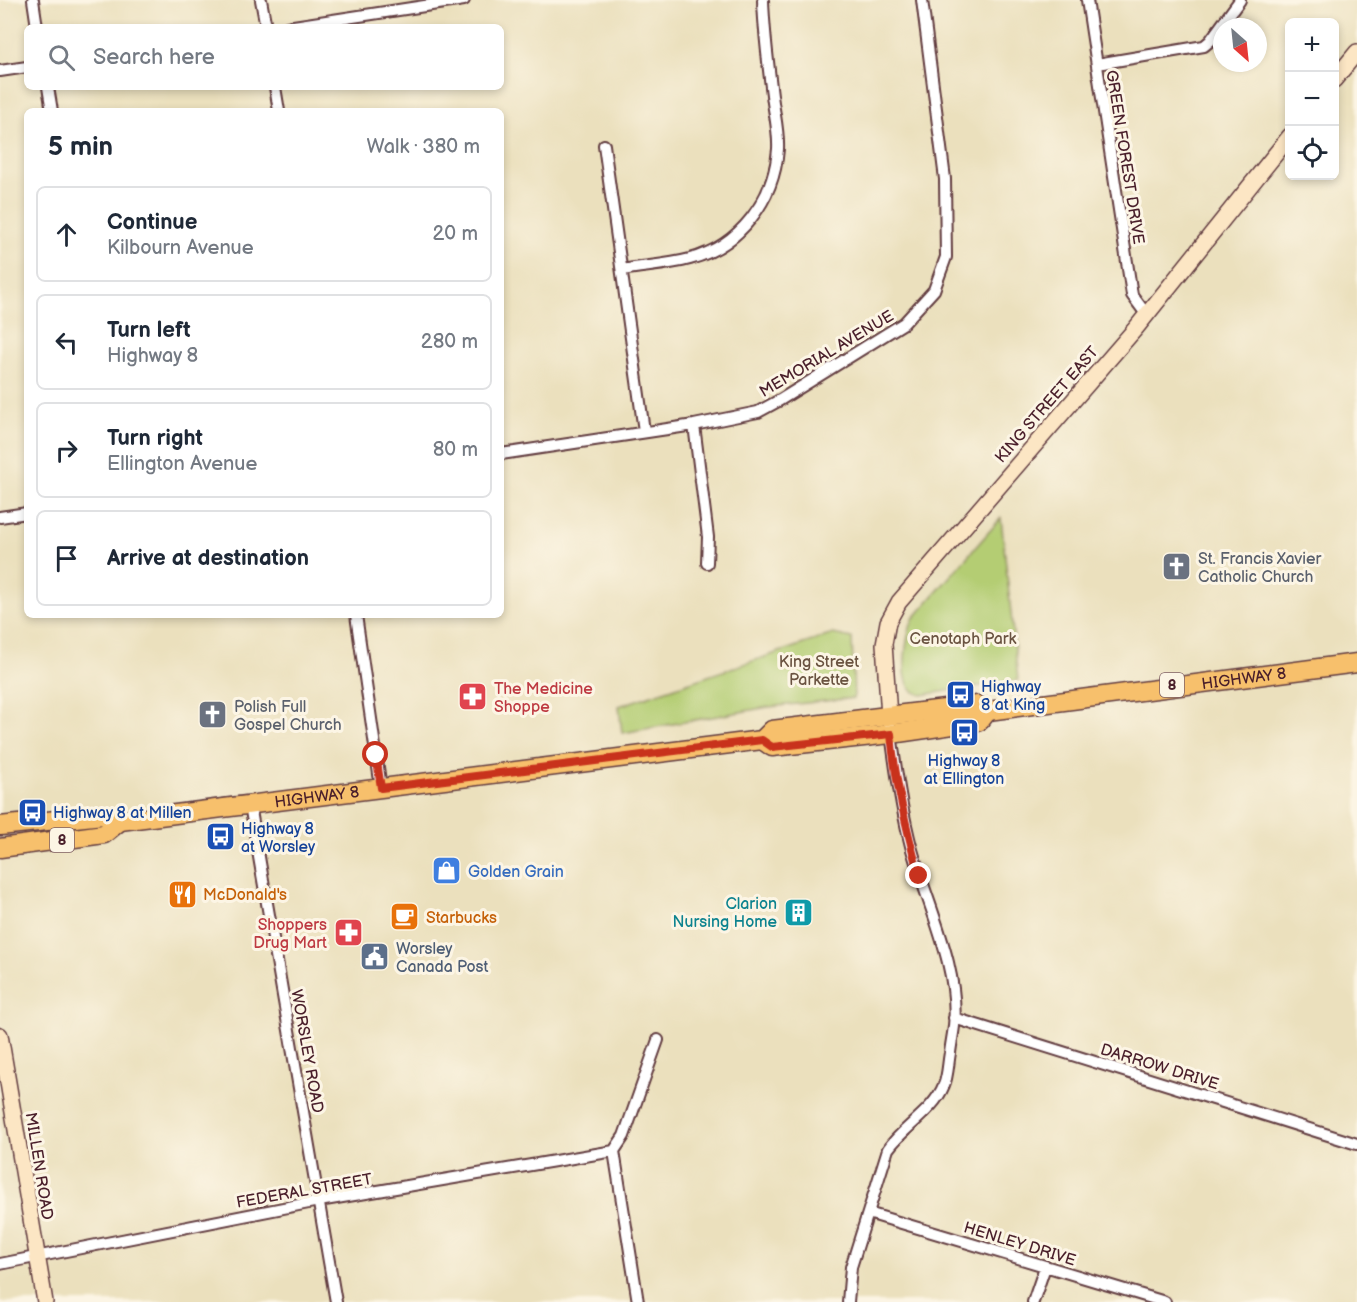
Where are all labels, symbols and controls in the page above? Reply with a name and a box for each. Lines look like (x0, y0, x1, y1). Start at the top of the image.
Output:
north arrow (1213, 18, 1267, 72)
map controls (1285, 18, 1339, 180)
button: + (1285, 18, 1339, 72)
search box (24, 24, 504, 90)
icon: search (45, 41, 78, 74)
text: Search here (93, 44, 215, 71)
street label: GREEN FOREST DRIVE (1101, 69, 1148, 246)
button: − (1285, 72, 1339, 126)
button: locate (1285, 126, 1339, 180)
text: 5 min (48, 132, 113, 163)
text: Walk · 380 m (367, 135, 480, 159)
text: Continue (107, 209, 197, 236)
icon: ahead (50, 218, 83, 251)
text: 20 m (433, 222, 478, 246)
text: Kilbourn Avenue (107, 236, 254, 260)
street label: MEMORIAL AVENUE (756, 307, 897, 402)
text: Turn left (107, 317, 191, 344)
icon: left (50, 326, 83, 359)
text: 280 m (421, 330, 478, 354)
street label: KING STREET EAST (991, 343, 1103, 467)
text: Highway 8 (107, 344, 198, 368)
text: Turn right (107, 425, 203, 452)
icon: right (50, 434, 83, 467)
text: 80 m (433, 438, 478, 462)
text: Ellington Avenue (107, 452, 257, 476)
icon: arrive (50, 542, 83, 575)
text: Arrive at destination (107, 545, 309, 572)
place label: St. Francis Xavier Catholic Church (1198, 550, 1322, 587)
church icon: St. Francis Xavier Catholic Church (1161, 551, 1193, 583)
park label: Cenotaph Park (910, 630, 1017, 649)
park label: King Street Parkette (779, 653, 859, 690)
street label: HIGHWAY 8 (1201, 664, 1287, 694)
road number: 8 (1160, 673, 1184, 697)
place label: Highway 8 at King (981, 678, 1045, 715)
bus stop icon: Highway 8 at King (944, 679, 976, 711)
place label: The Medicine Shoppe (494, 680, 593, 717)
pharmacy icon: The Medicine Shoppe (457, 681, 489, 713)
place label: Polish Full Gospel Church (234, 698, 342, 735)
church icon: Polish Full Gospel Church (197, 699, 229, 731)
bus stop icon: Highway 8 at Ellington (948, 716, 980, 748)
route start (362, 741, 388, 767)
place label: Highway 8 at Ellington (924, 752, 1004, 789)
street label: HIGHWAY 8 (274, 783, 360, 812)
bus stop icon: Highway 8 at Millen (16, 796, 48, 828)
place label: Highway 8 at Millen (53, 804, 192, 823)
place label: Highway 8 at Worsley (241, 820, 316, 857)
bus stop icon: Highway 8 at Worsley (204, 821, 236, 853)
road number: 8 (50, 828, 74, 852)
shop icon: Golden Grain (431, 855, 463, 887)
route end (905, 862, 931, 888)
place label: Golden Grain (468, 863, 564, 882)
restaurant icon: McDonald's (166, 878, 198, 910)
place label: McDonald's (203, 886, 287, 905)
place label: Clarion Nursing Home (673, 895, 778, 932)
building icon: Clarion Nursing Home (782, 896, 814, 928)
cafe icon: Starbucks (389, 901, 421, 933)
place label: Starbucks (426, 909, 497, 928)
place label: Shoppers Drug Mart (253, 916, 327, 953)
pharmacy icon: Shoppers Drug Mart (332, 917, 364, 949)
place label: Worsley Canada Post (396, 940, 488, 977)
public building icon: Worsley Canada Post (359, 941, 391, 973)
street label: WORSLEY ROAD (286, 988, 327, 1115)
street label: DARROW DRIVE (1098, 1040, 1221, 1094)
street label: MILLEN ROAD (21, 1111, 56, 1221)
street label: FEDERAL STREET (235, 1170, 374, 1213)
street label: HENLEY DRIVE (961, 1218, 1078, 1270)

